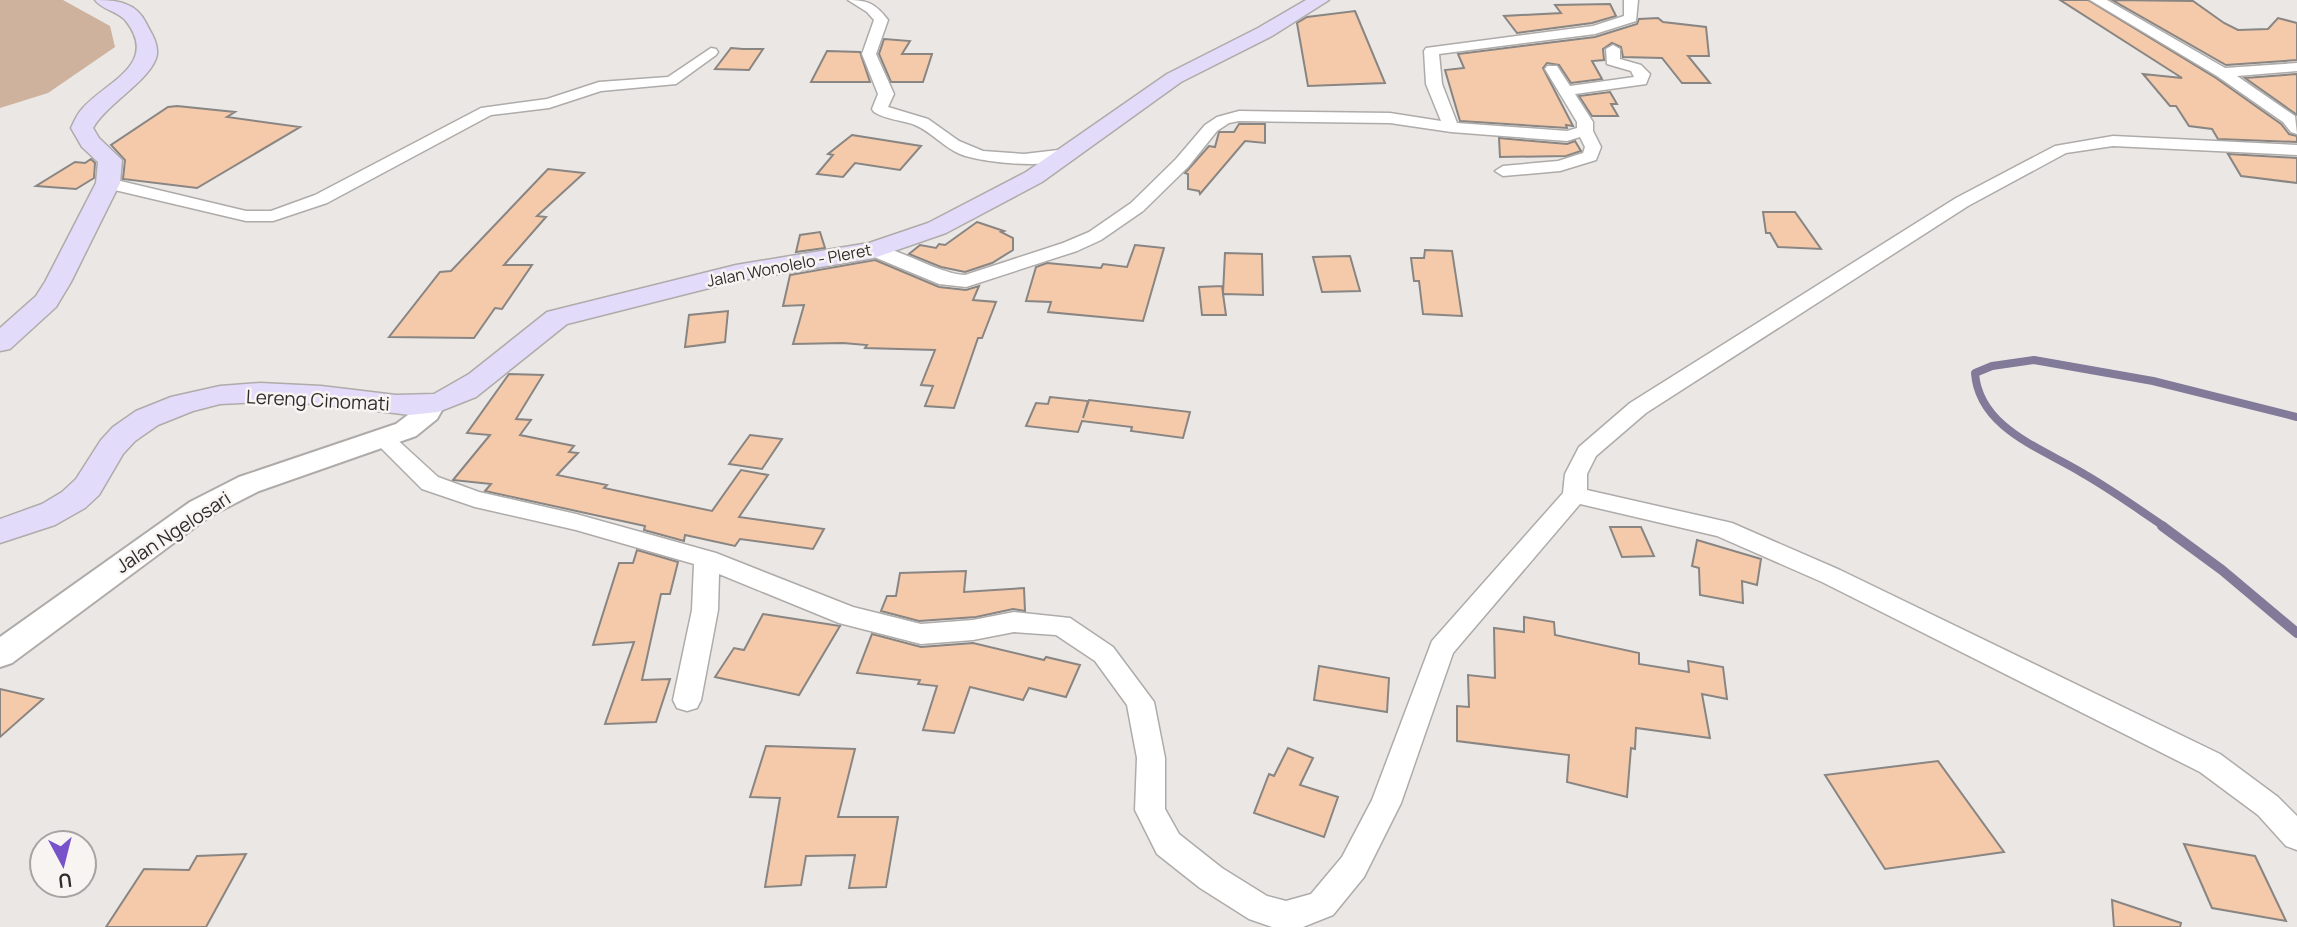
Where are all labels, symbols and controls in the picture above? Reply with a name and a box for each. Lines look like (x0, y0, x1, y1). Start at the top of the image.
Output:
street label: Jalan Wonolelo - Pleret (705, 238, 873, 292)
street label: Lereng Cinomati (246, 383, 390, 417)
street label: Jalan Ngelosari (110, 485, 236, 579)
north arrow (28, 829, 98, 899)
text: U (57, 867, 73, 895)

